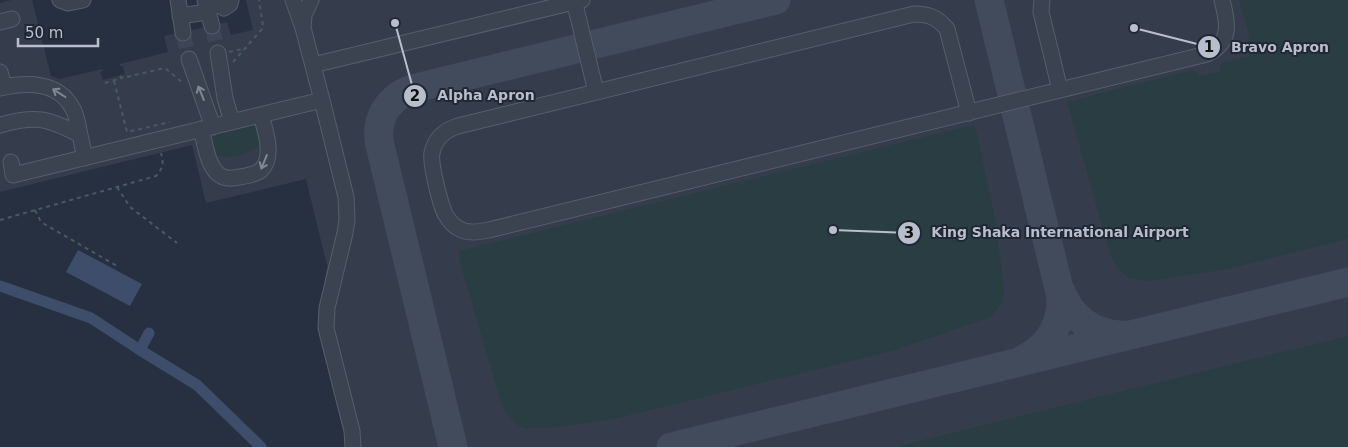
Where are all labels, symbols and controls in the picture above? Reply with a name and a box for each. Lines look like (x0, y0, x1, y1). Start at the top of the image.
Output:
scale bar (18, 15, 98, 47)
text: 50 m (25, 24, 63, 42)
callout: Bravo Apron (1196, 33, 1339, 62)
text: 1 (1204, 38, 1214, 56)
text: Bravo Apron (1231, 39, 1329, 55)
callout: Alpha Apron (403, 81, 545, 110)
one-way arrow (196, 86, 206, 101)
text: 2 (410, 87, 420, 105)
text: Alpha Apron (437, 87, 535, 103)
one-way arrow (52, 88, 66, 99)
one-way arrow (259, 154, 269, 169)
callout: King Shaka International Airport (896, 218, 1199, 247)
text: 3 (904, 224, 914, 242)
text: King Shaka International Airport (931, 224, 1189, 240)

